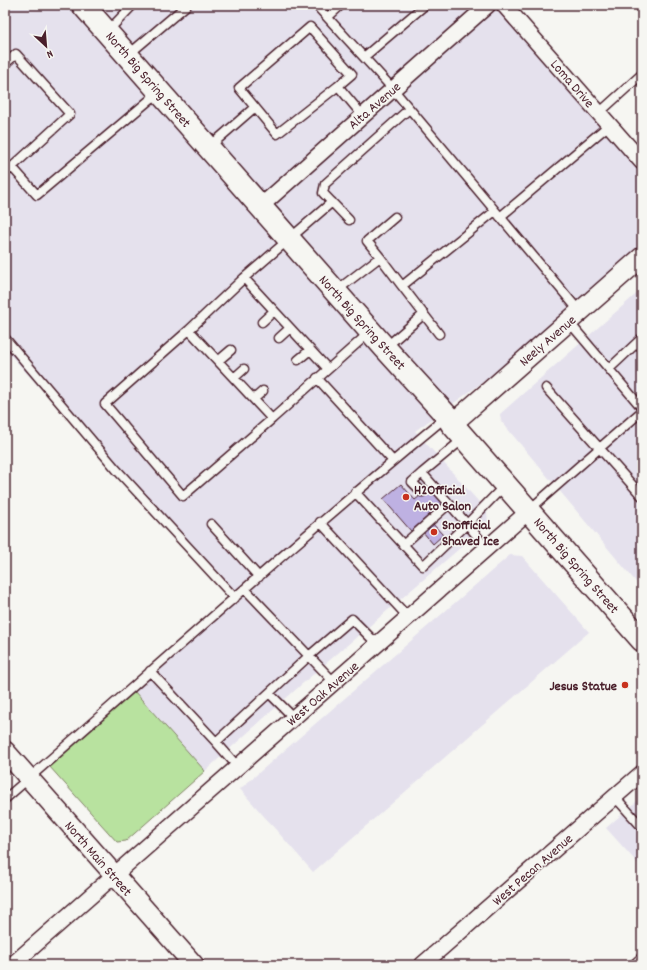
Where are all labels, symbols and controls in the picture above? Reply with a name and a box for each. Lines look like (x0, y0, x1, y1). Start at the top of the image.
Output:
north arrow (26, 26, 66, 66)
street label: North Big Spring Street (100, 28, 195, 133)
text: N (43, 45, 55, 62)
street label: Loma Drive (545, 56, 598, 113)
street label: Alta Avenue (345, 78, 406, 135)
street label: North Big Spring Street (313, 271, 410, 375)
street label: Neely Avenue (515, 311, 581, 372)
place label: H2Official Auto Salon (414, 481, 472, 517)
marker: H2Official Auto Salon (401, 492, 411, 502)
street label: North Big Spring Street (528, 514, 623, 619)
place label: Snofficial Shaved Ice (442, 516, 499, 552)
marker: Snofficial Shaved Ice (429, 527, 439, 537)
street label: West Oak Avenue (283, 657, 364, 732)
place label: Jesus Statue (549, 677, 617, 697)
marker: Jesus Statue (620, 680, 630, 690)
street label: North Main Street (59, 817, 136, 901)
street label: West Pecan Avenue (489, 830, 578, 911)

